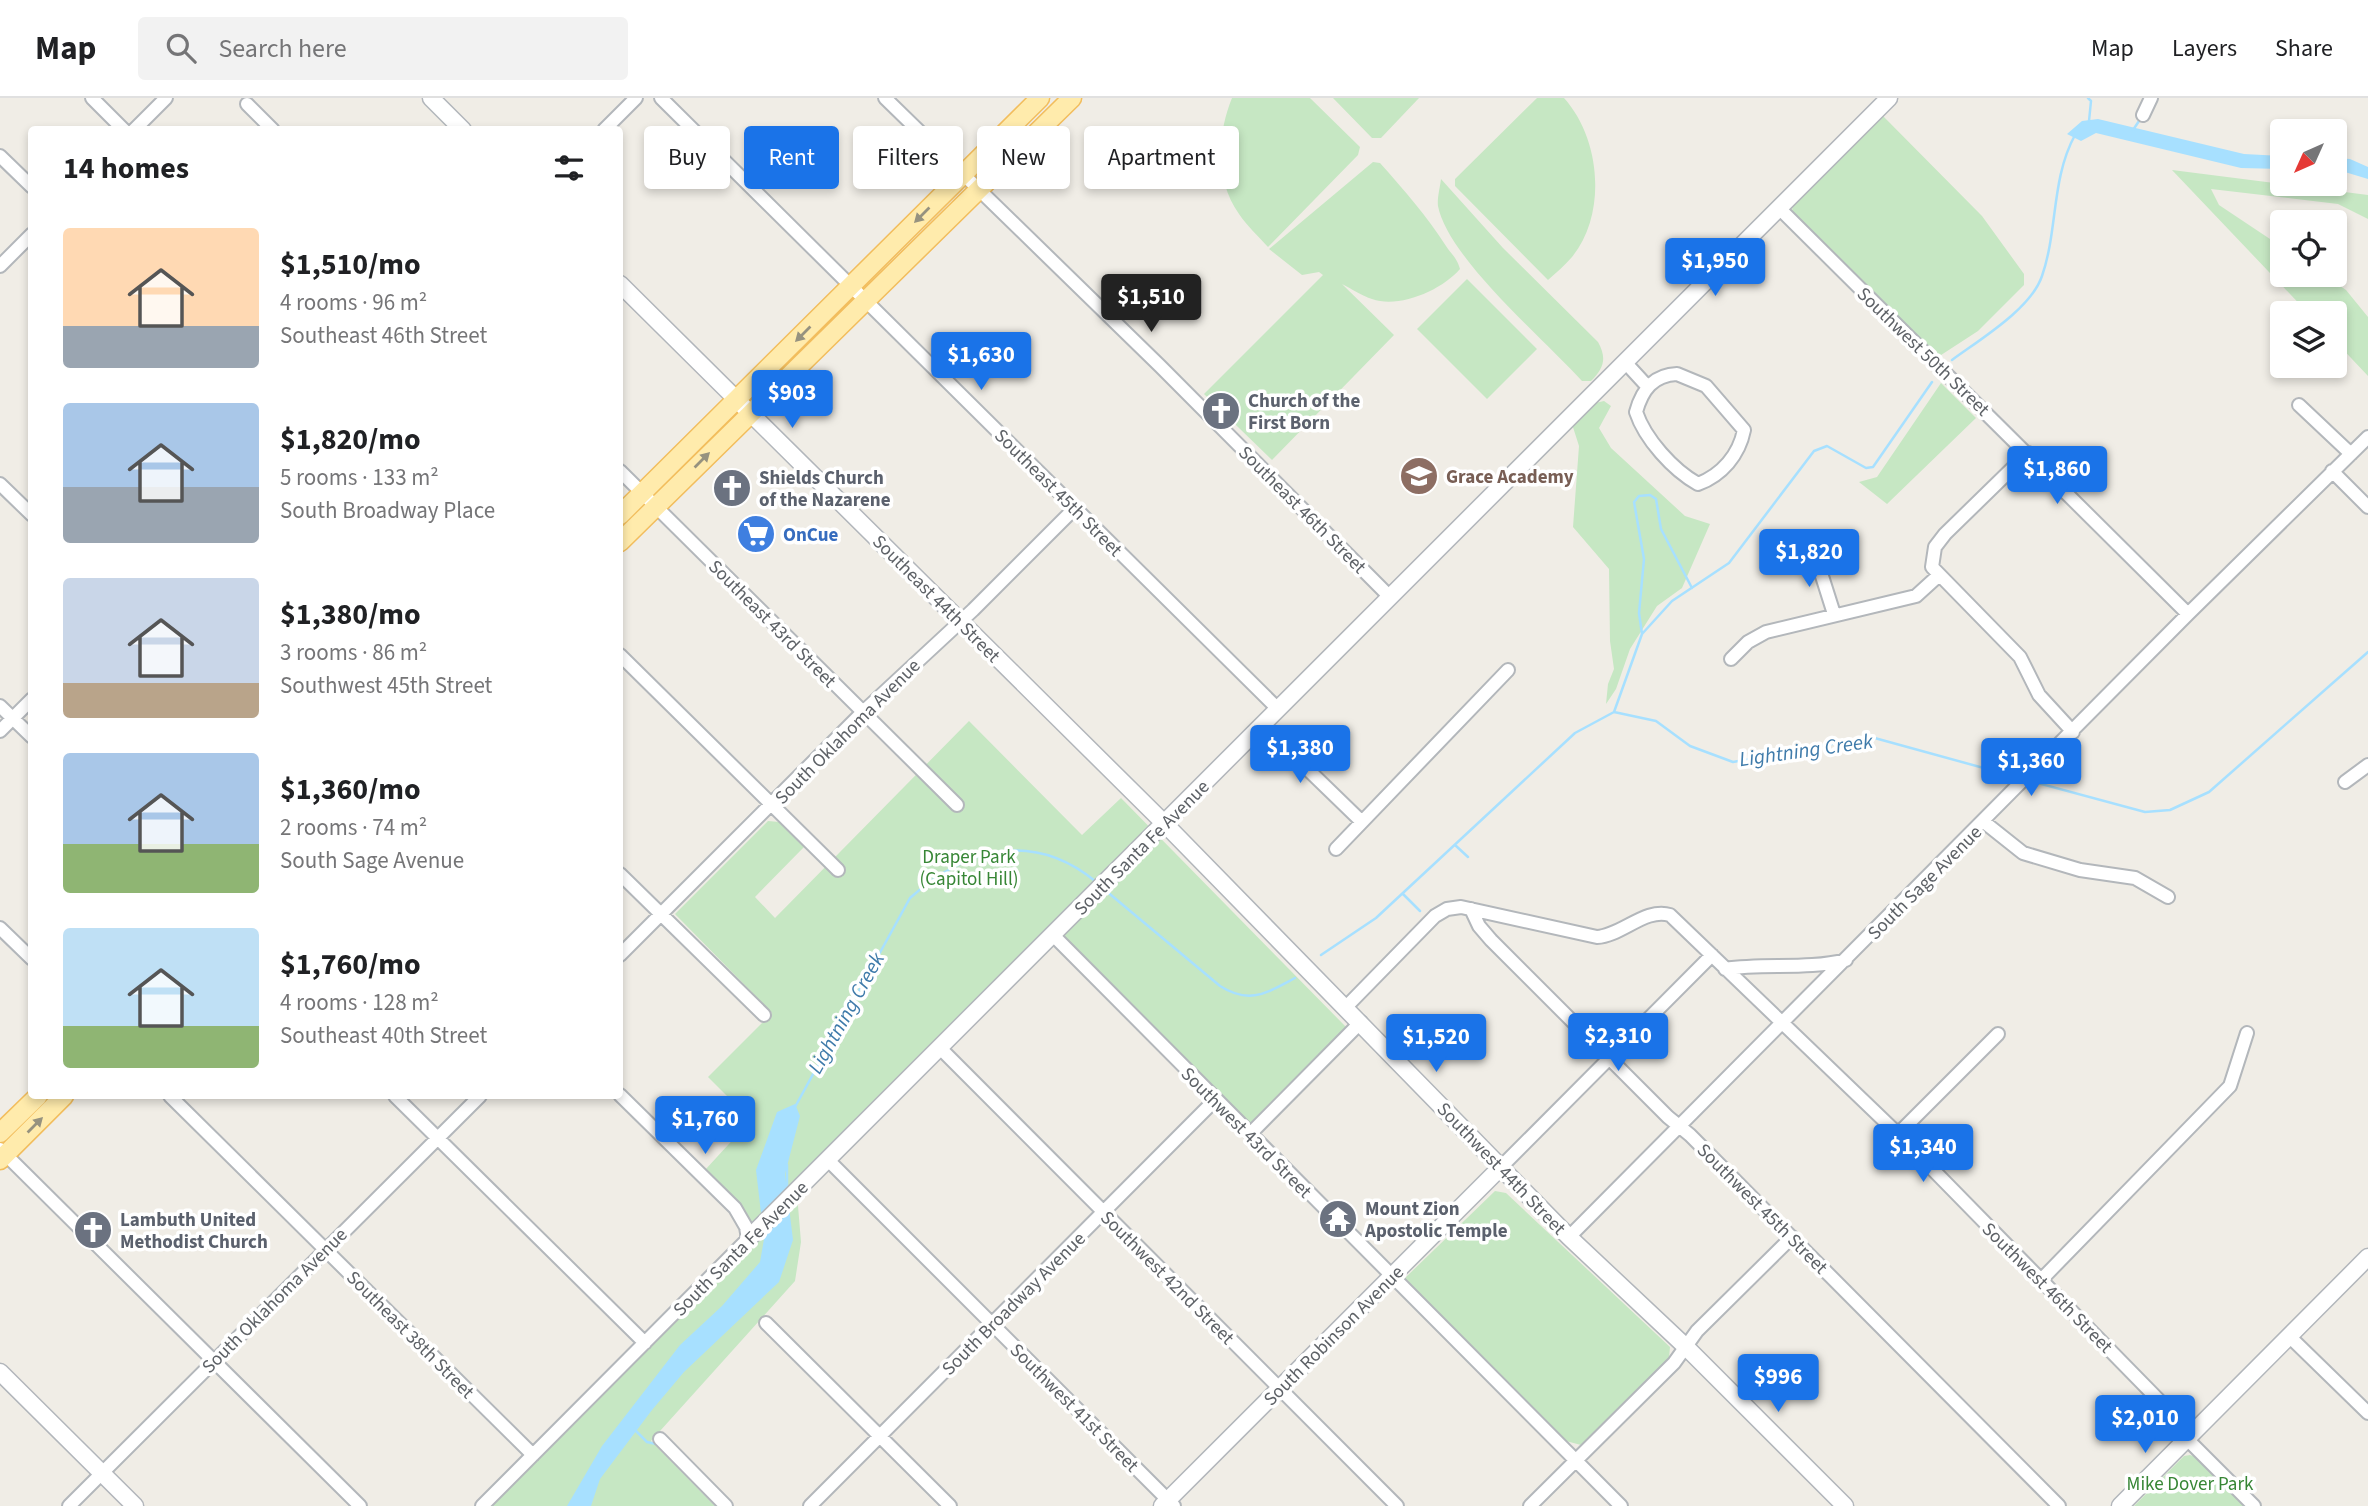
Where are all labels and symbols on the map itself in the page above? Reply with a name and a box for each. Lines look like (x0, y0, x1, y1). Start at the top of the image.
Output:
north arrow (2270, 119, 2347, 196)
one-way arrow (914, 207, 931, 223)
pin: $1,950 (1658, 238, 1772, 298)
pin: $1,510 (1094, 274, 1208, 334)
street label: Southwest 50th Street (1850, 281, 1996, 423)
one-way arrow (794, 325, 811, 342)
pin: $1,630 (924, 332, 1038, 392)
pin: $903 (751, 370, 833, 430)
place label: Church of the First Born (1248, 388, 1360, 437)
church icon: Church of the First Born (1200, 390, 1242, 432)
street label: Southeast 45th Street (988, 423, 1128, 564)
street label: Southeast 46th Street (1232, 440, 1372, 581)
pin: $1,860 (2000, 446, 2114, 506)
one-way arrow (694, 451, 711, 468)
school or university icon: Grace Academy (1398, 455, 1440, 497)
place label: Grace Academy (1446, 464, 1574, 491)
place label: Shields Church of the Nazarene (759, 465, 891, 514)
church icon: Shields Church of the Nazarene (711, 467, 753, 509)
supermarket icon: OnCue (735, 513, 777, 555)
place label: OnCue (783, 522, 839, 549)
street label: Southeast 44th Street (866, 529, 1006, 670)
pin: $1,820 (1752, 530, 1866, 589)
street label: Southeast 43rd Street (702, 554, 842, 695)
street label: South Oklahoma Avenue (769, 653, 927, 811)
pin: $1,380 (1243, 726, 1357, 785)
water label: Lightning Creek (1737, 726, 1876, 774)
pin: $1,360 (1974, 738, 2088, 798)
street label: South Santa Fe Avenue (1068, 774, 1216, 922)
street label: South Sage Avenue (1862, 820, 1988, 946)
park label: Draper Park (Capitol Hill) (919, 844, 1019, 893)
water label: Lightning Creek (800, 946, 892, 1079)
pin: $1,520 (1379, 1014, 1493, 1074)
pin: $2,310 (1561, 1014, 1675, 1073)
street label: Southwest 43rd Street (1174, 1061, 1318, 1205)
pin: $1,760 (648, 1096, 762, 1156)
street label: Southwest 44th Street (1430, 1097, 1572, 1242)
one-way arrow (27, 1117, 43, 1134)
pin: $1,340 (1866, 1124, 1980, 1184)
street label: Southwest 45th Street (1690, 1137, 1834, 1281)
street label: South Santa Fe Avenue (667, 1175, 815, 1323)
place label: Mount Zion Apostolic Temple (1364, 1196, 1508, 1245)
temple icon: Mount Zion Apostolic Temple (1317, 1198, 1359, 1240)
street label: Southwest 42nd Street (1094, 1205, 1240, 1352)
place label: Lambuth United Methodist Church (120, 1207, 268, 1256)
church icon: Lambuth United Methodist Church (72, 1209, 114, 1251)
street label: Southwest 46th Street (1975, 1216, 2119, 1360)
street label: South Oklahoma Avenue (196, 1222, 354, 1380)
street label: South Broadway Avenue (936, 1226, 1092, 1382)
street label: South Robinson Avenue (1258, 1260, 1410, 1412)
street label: Southeast 38th Street (340, 1265, 480, 1406)
street label: Southwest 41st Street (1003, 1337, 1145, 1479)
pin: $996 (1737, 1354, 1819, 1414)
pin: $2,010 (2088, 1396, 2202, 1455)
park label: Mike Dover Park (2127, 1471, 2254, 1498)

